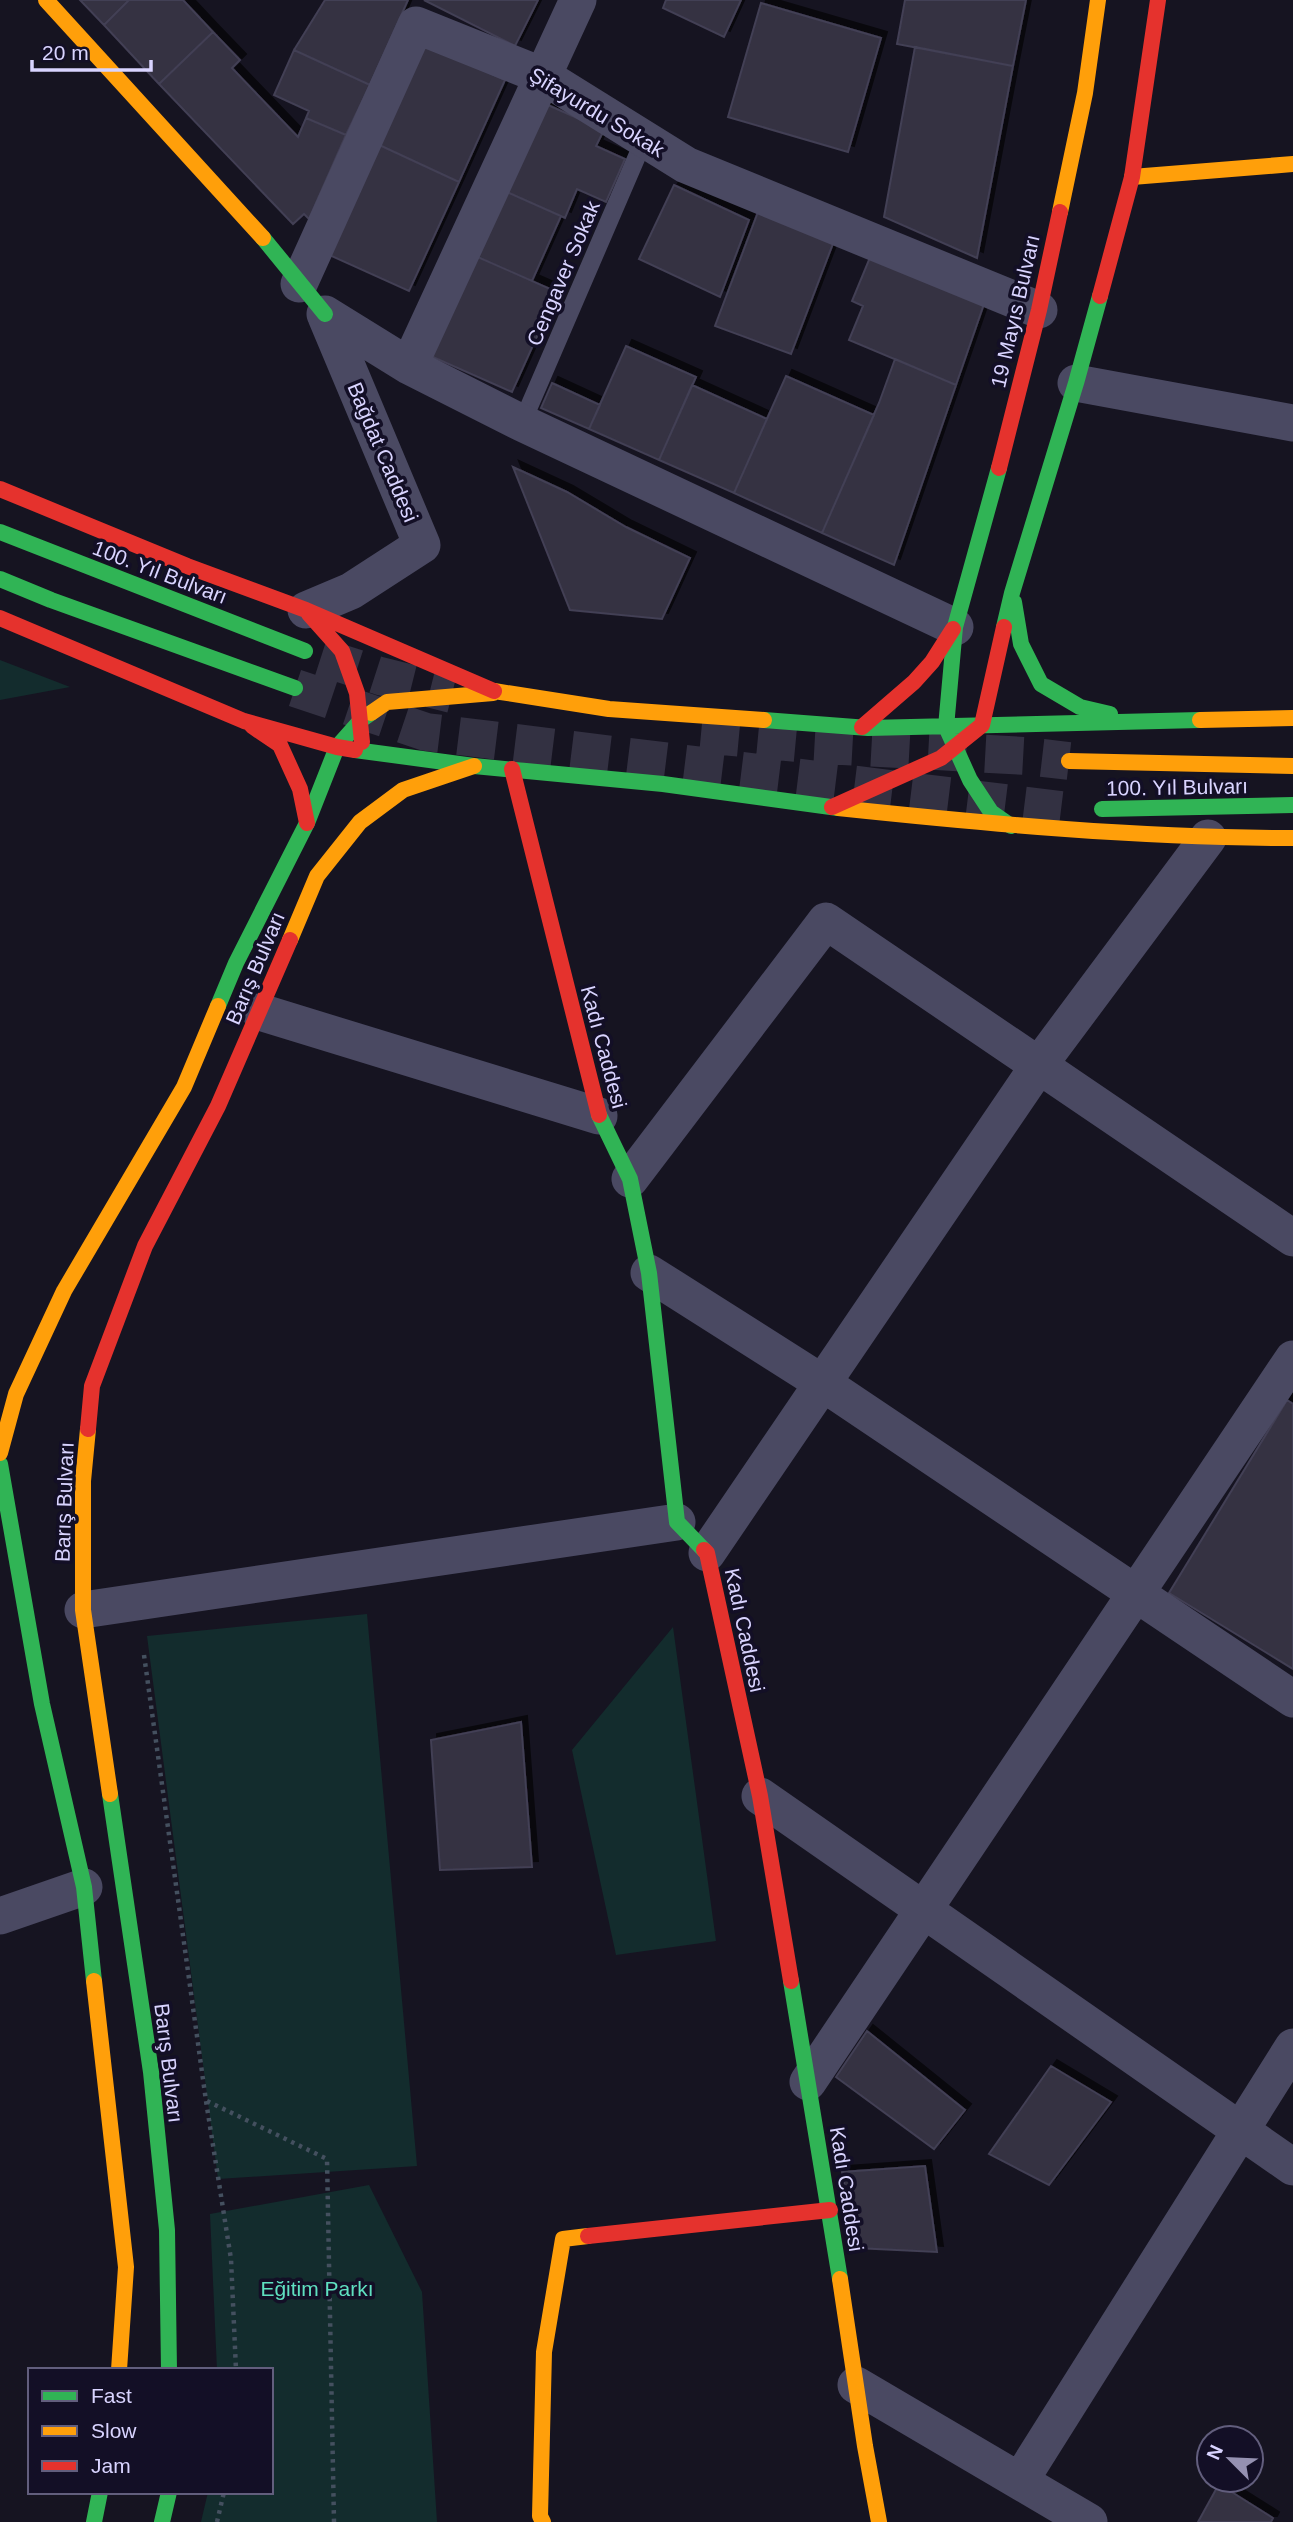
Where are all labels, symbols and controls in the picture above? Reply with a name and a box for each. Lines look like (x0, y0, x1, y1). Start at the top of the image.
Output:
scale bar (32, 28, 150, 72)
text: 20 m (42, 41, 89, 64)
street label: Şifayurdu Sokak (526, 63, 669, 161)
street label: Cengaver Sokak (522, 197, 604, 349)
street label: 19 Mayıs Bulvarı (986, 232, 1044, 390)
street label: Bağdat Caddesi (343, 379, 423, 525)
street label: 100. Yıl Bulvarı (90, 536, 230, 608)
street label: 100. Yıl Bulvarı (1106, 774, 1248, 800)
street label: Barış Bulvarı (221, 908, 289, 1028)
street label: Kadı Caddesi (577, 983, 631, 1111)
street label: Barış Bulvarı (50, 1442, 78, 1562)
street label: Kadı Caddesi (721, 1566, 769, 1694)
street label: Barış Bulvarı (150, 2002, 188, 2124)
street label: Kadı Caddesi (826, 2125, 868, 2253)
park label: Eğitim Parkı (260, 2277, 374, 2300)
legend (28, 2368, 273, 2494)
text: Fast (91, 2384, 132, 2407)
text: Slow (91, 2419, 137, 2442)
north arrow (1195, 2424, 1265, 2494)
text: N (1203, 2442, 1227, 2463)
text: Jam (91, 2454, 131, 2477)

